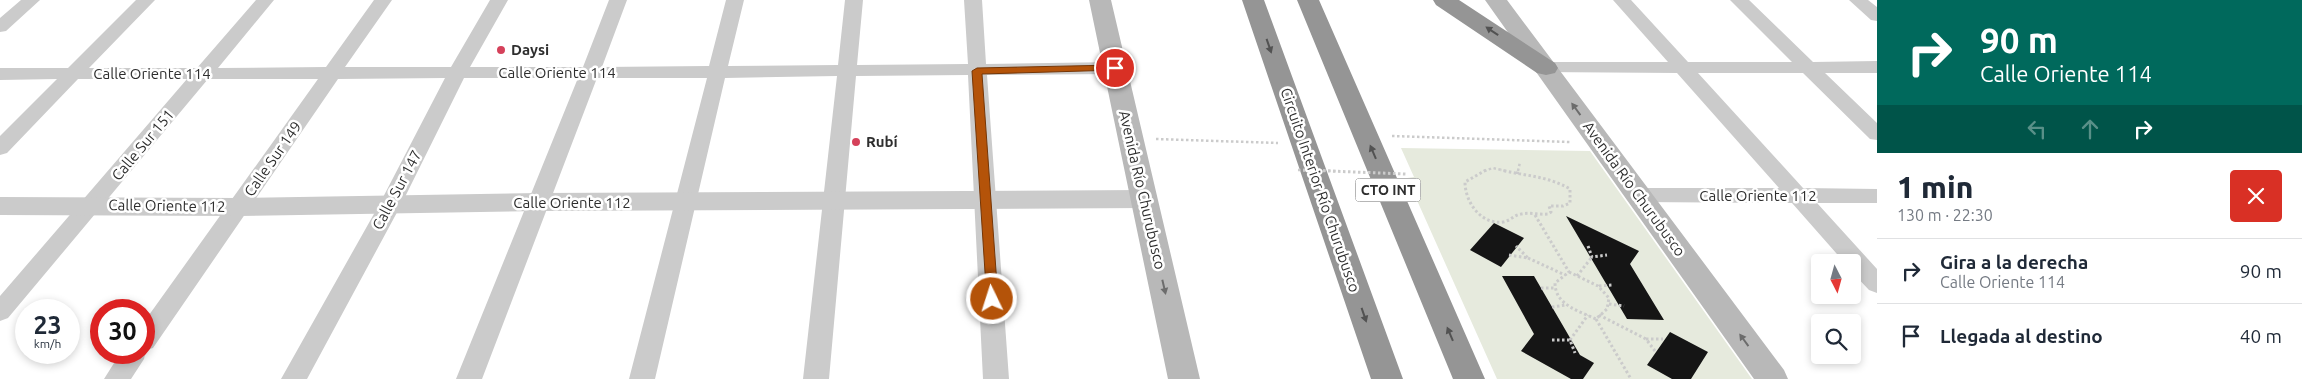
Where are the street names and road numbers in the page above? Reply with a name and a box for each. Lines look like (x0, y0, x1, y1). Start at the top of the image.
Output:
street label: Calle Oriente 114 (498, 64, 616, 81)
street label: Calle Oriente 114 (93, 65, 211, 82)
street label: Circuito Interior Río Churubusco (1277, 85, 1363, 294)
street label: Calle Sur 151 (108, 106, 177, 184)
street label: Avenida Río Churubusco (1116, 109, 1169, 271)
street label: Calle Sur 149 (241, 118, 305, 199)
street label: Avenida Río Churubusco (1580, 118, 1689, 259)
street label: Calle Sur 147 (369, 147, 425, 232)
road number: CTO INT (1356, 178, 1420, 202)
street label: Calle Oriente 112 (1699, 187, 1817, 204)
street label: Calle Oriente 112 (513, 194, 631, 211)
street label: Calle Oriente 112 (108, 196, 226, 215)

